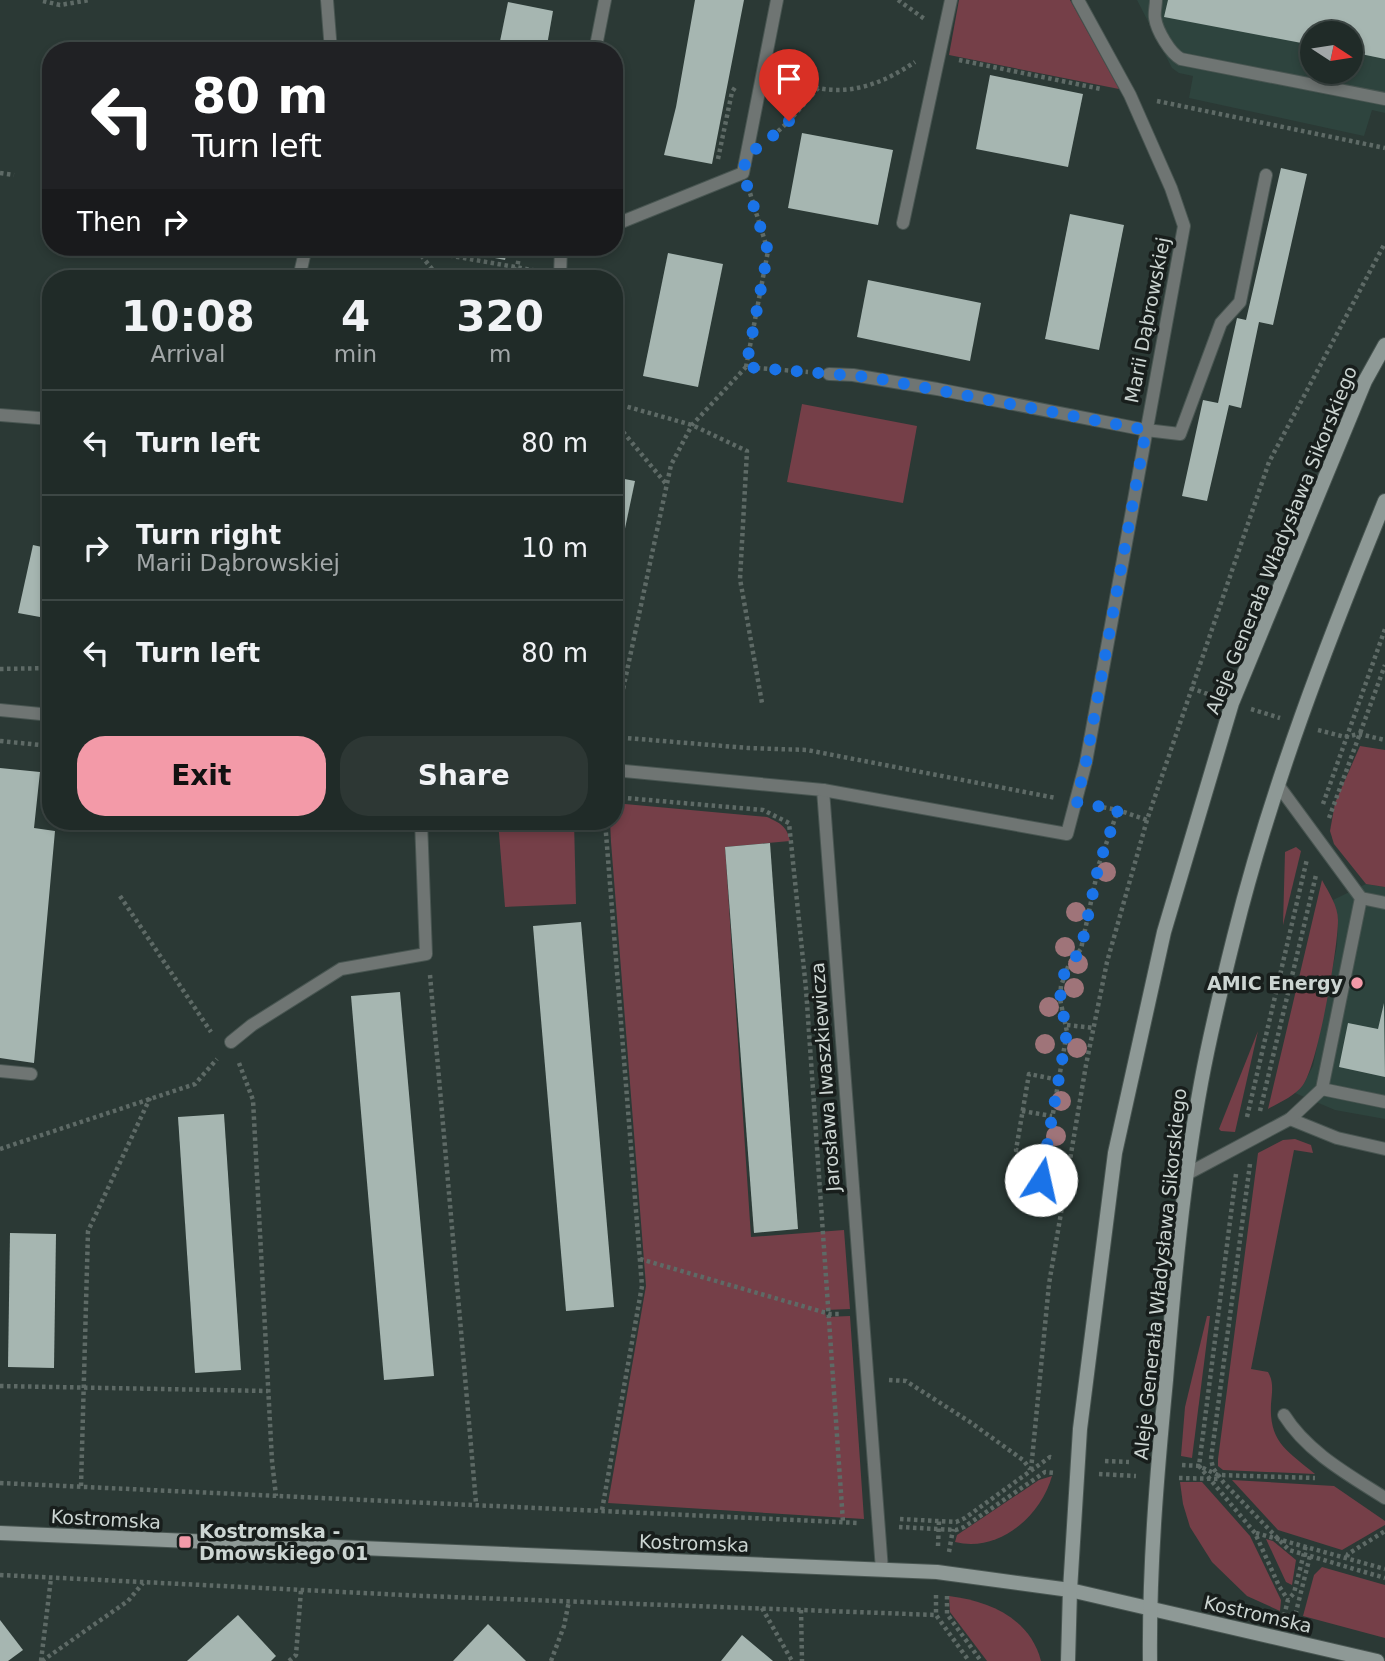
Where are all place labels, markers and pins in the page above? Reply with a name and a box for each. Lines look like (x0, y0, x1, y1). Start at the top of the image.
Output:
pin (759, 49, 819, 121)
place label: AMIC Energy (1207, 972, 1344, 994)
marker: AMIC Energy (1349, 975, 1365, 991)
place label: Kostromska - Dmowskiego 01 (199, 1520, 368, 1564)
marker: Kostromska - Dmowskiego 01 (177, 1534, 193, 1550)

